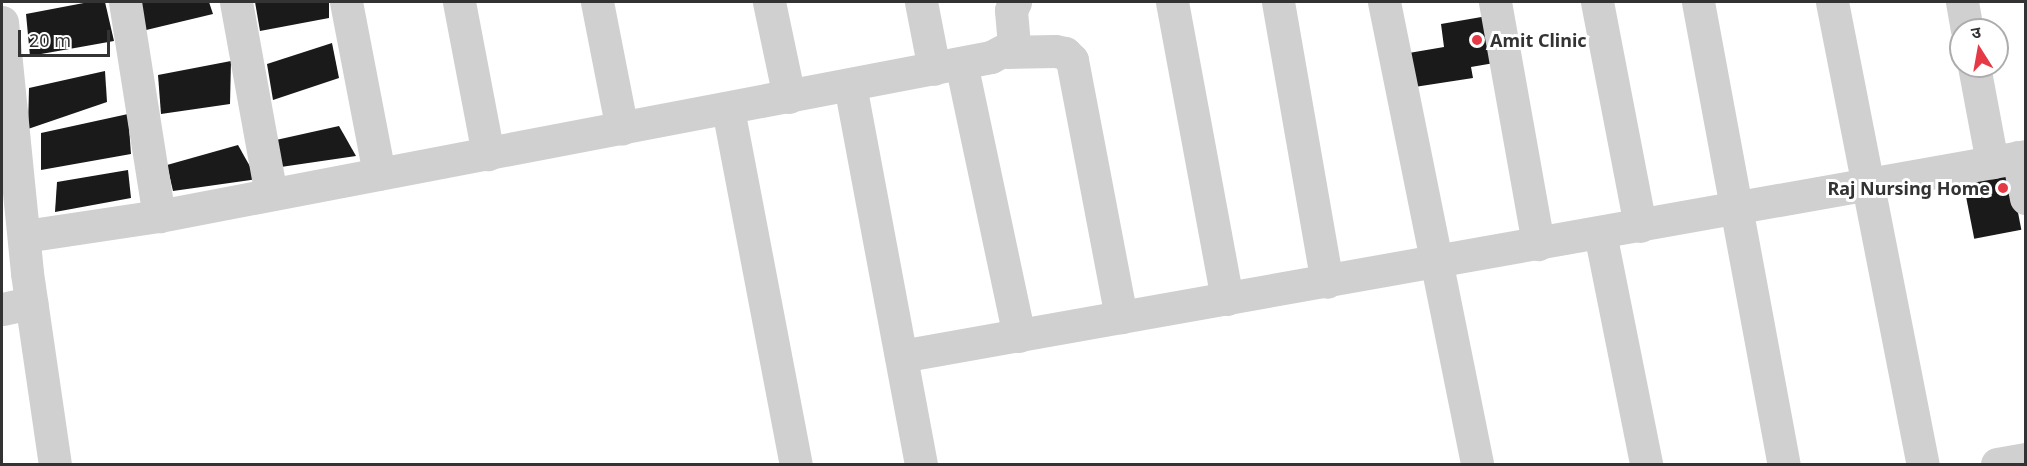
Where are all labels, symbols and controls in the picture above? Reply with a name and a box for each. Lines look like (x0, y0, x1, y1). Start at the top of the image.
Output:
scale bar (21, 18, 112, 56)
north arrow (1949, 18, 2009, 78)
text: उ (1969, 21, 1983, 44)
text: 20 m (29, 28, 71, 52)
place label: Amit Clinic (1490, 29, 1587, 51)
marker: Amit Clinic (1468, 31, 1486, 49)
place label: Raj Nursing Home (1827, 177, 1990, 199)
marker: Raj Nursing Home (1994, 179, 2012, 197)

